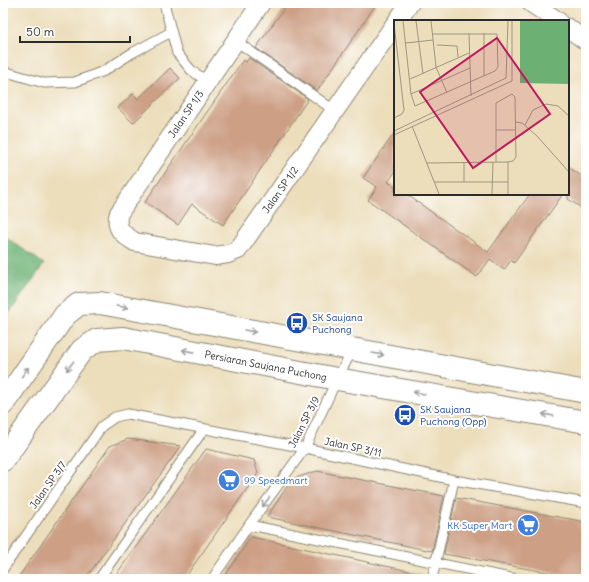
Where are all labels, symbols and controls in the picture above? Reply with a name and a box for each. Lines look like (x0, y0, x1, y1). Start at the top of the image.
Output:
scale bar (20, 18, 130, 44)
inset map (394, 20, 569, 195)
text: 50 m (26, 24, 55, 39)
street label: Jalan SP 1/3 (165, 88, 207, 140)
street label: Jalan SP 1/2 (259, 163, 301, 215)
one-way arrow (115, 303, 128, 311)
bus stop icon: SK Saujana Puchong (284, 310, 310, 336)
place label: SK Saujana Puchong (312, 311, 363, 336)
one-way arrow (243, 327, 256, 335)
one-way arrow (182, 346, 195, 354)
street label: Persiaran Saujana Puchong (204, 347, 328, 383)
one-way arrow (371, 350, 384, 358)
one-way arrow (66, 360, 74, 371)
one-way arrow (21, 366, 29, 377)
one-way arrow (413, 389, 426, 397)
street label: Jalan SP 3/9 (286, 394, 323, 450)
bus stop icon: SK Saujana Puchong (Opp) (392, 402, 418, 428)
place label: SK Saujana Puchong (Opp) (420, 403, 487, 428)
one-way arrow (541, 411, 554, 419)
street label: Jalan SP 3/11 (323, 435, 383, 459)
street label: Jalan SP 3/7 (27, 459, 69, 511)
supermarket icon: 99 Speedmart (216, 467, 242, 493)
place label: 99 Speedmart (244, 474, 308, 487)
one-way arrow (261, 496, 270, 507)
supermarket icon: KK Super Mart (515, 512, 541, 538)
place label: KK Super Mart (447, 519, 513, 532)

